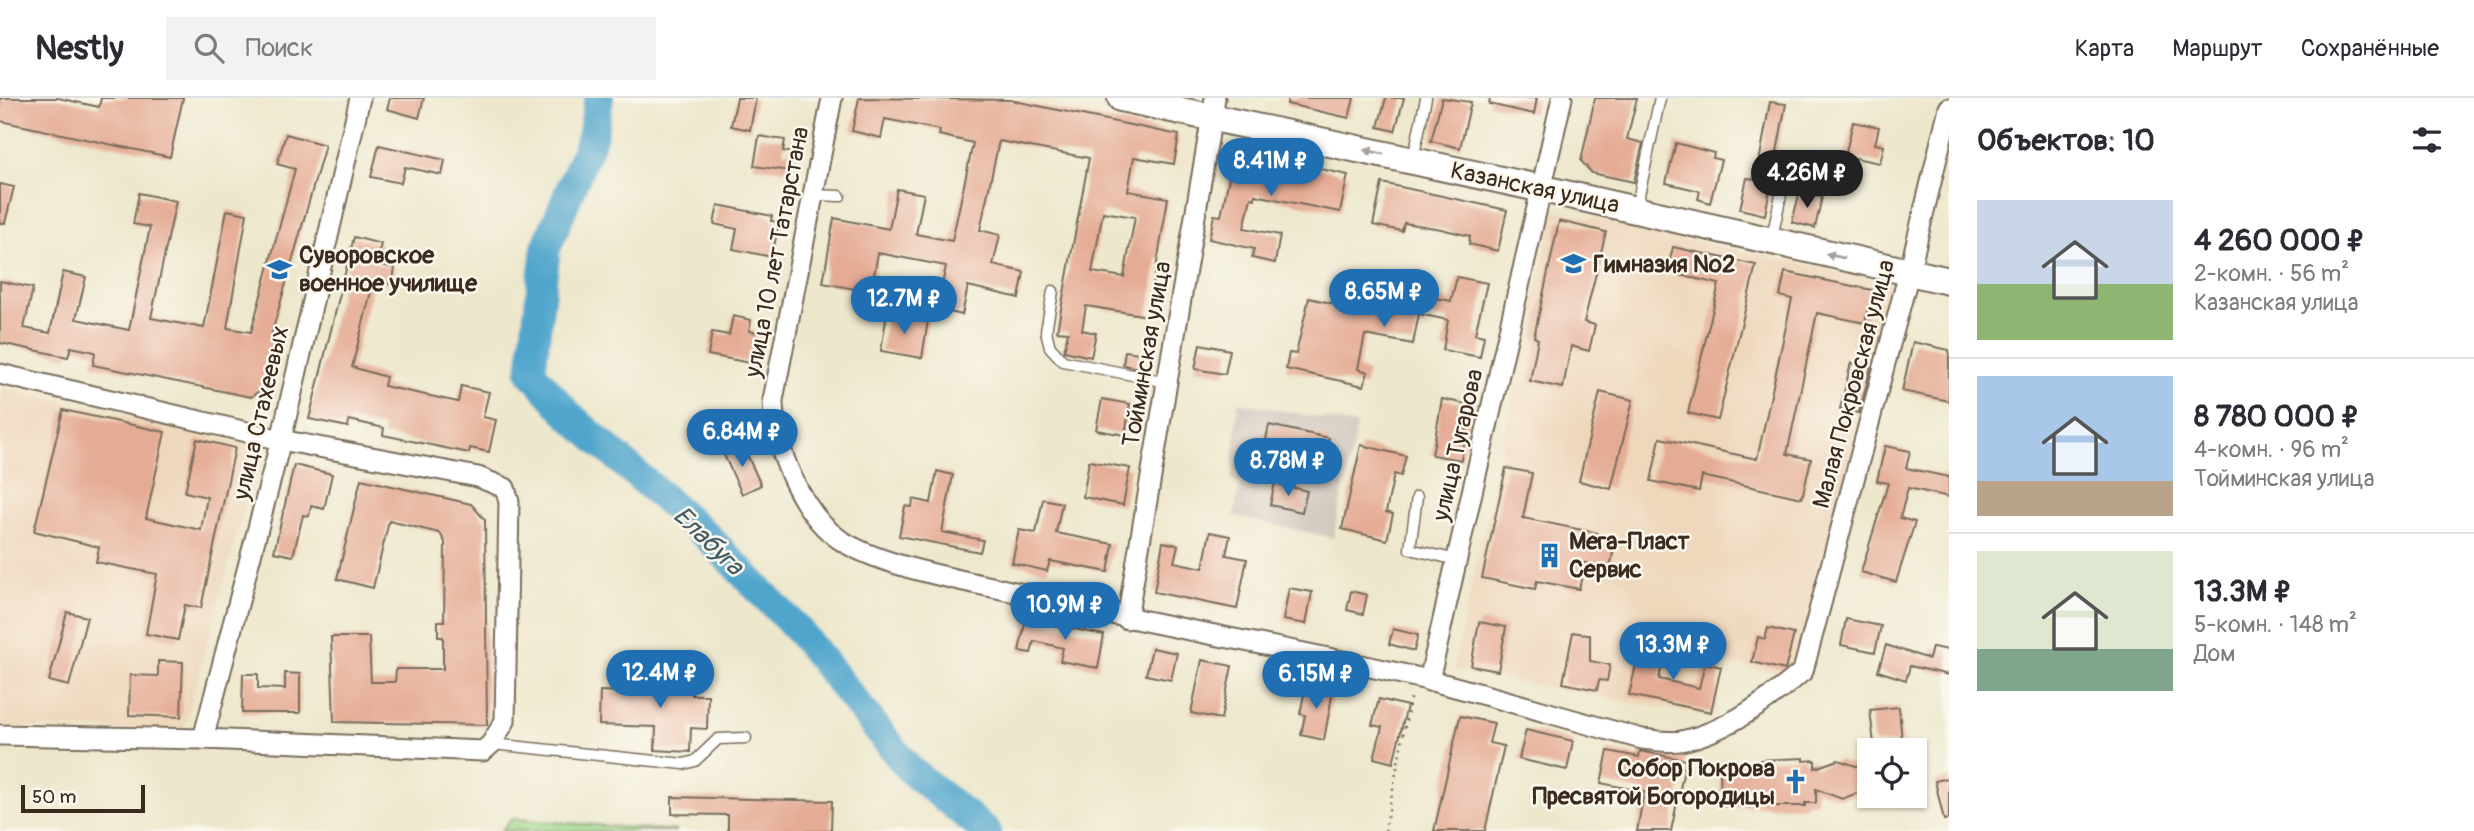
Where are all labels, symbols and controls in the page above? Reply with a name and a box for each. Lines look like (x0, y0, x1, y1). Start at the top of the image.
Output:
search box (166, 17, 656, 80)
text: Nestly (35, 28, 124, 69)
icon: search (190, 29, 228, 67)
text: Поиск (246, 32, 313, 64)
text: Карта (2075, 34, 2134, 63)
text: Маршрут (2172, 34, 2263, 63)
text: Сохранённые (2301, 34, 2439, 63)
icon: filters (2408, 121, 2446, 159)
text: Объектов: 10 (1977, 122, 2155, 159)
street label: улица 10 лет Татарстана (738, 124, 816, 381)
pin: 8.41M ₽ (1206, 139, 1336, 198)
text: 8.41M ₽ (1234, 146, 1308, 175)
one-way arrow (1363, 147, 1385, 158)
pin: 4.26M ₽ (1742, 150, 1872, 210)
street label: Казанская улица (1448, 156, 1622, 220)
text: 4.26M ₽ (1767, 158, 1847, 187)
text: 4 260 000 ₽ (2194, 222, 2365, 259)
icon: home (2033, 228, 2117, 312)
place label: Суворовское военное училище (299, 241, 478, 298)
school or university icon: Гимназия №2 (1559, 250, 1587, 278)
place label: Гимназия №2 (1593, 250, 1735, 279)
one-way arrow (1823, 250, 1845, 261)
school or university icon: Суворовское военное училище (265, 255, 293, 283)
street label: Малая Покровская улица (1807, 256, 1901, 512)
street label: Тойминская улица (1116, 259, 1178, 449)
text: 2-комн. · 56 m² (2194, 259, 2349, 288)
pin: 8.65M ₽ (1319, 270, 1449, 329)
pin: 12.7M ₽ (839, 276, 969, 336)
text: 8.65M ₽ (1345, 277, 1423, 306)
text: 12.7M ₽ (867, 284, 941, 313)
text: Казанская улица (2194, 288, 2359, 317)
street label: улица Стахеевых (227, 323, 295, 504)
street label: улица Тугарова (1426, 366, 1490, 525)
text: 8 780 000 ₽ (2194, 398, 2360, 435)
icon: home (2033, 404, 2117, 488)
pin: 6.84M ₽ (677, 410, 807, 469)
text: 6.84M ₽ (703, 417, 781, 446)
text: 4-комн. · 96 m² (2194, 435, 2349, 464)
pin: 8.78M ₽ (1223, 438, 1353, 498)
text: 8.78M ₽ (1250, 446, 1326, 475)
text: Тойминская улица (2194, 464, 2374, 493)
water label: Елабуга (666, 500, 751, 584)
place label: Мега-Пласт Сервис (1569, 527, 1691, 584)
building icon: Мега-Пласт Сервис (1535, 541, 1563, 569)
text: 13.3M ₽ (2194, 573, 2292, 610)
icon: home (2033, 579, 2117, 663)
pin: 10.9M ₽ (1000, 582, 1130, 642)
text: 10.9M ₽ (1027, 590, 1103, 619)
text: 5-комн. · 148 m² (2194, 610, 2357, 639)
pin: 13.3M ₽ (1608, 622, 1738, 682)
text: 13.3M ₽ (1635, 630, 1711, 659)
text: Дом (2194, 639, 2235, 668)
pin: 12.4M ₽ (595, 650, 725, 710)
pin: 6.15M ₽ (1251, 652, 1381, 711)
text: 12.4M ₽ (622, 658, 698, 687)
text: 6.15M ₽ (1278, 659, 1354, 688)
map controls (1857, 738, 1927, 808)
button: locate (1857, 738, 1927, 808)
place label: Собор Покрова Пресвятой Богородицы (1532, 754, 1775, 811)
church icon: Собор Покрова Пресвятой Богородицы (1781, 768, 1809, 796)
scale bar (21, 782, 145, 814)
text: 50 m (32, 785, 76, 809)

